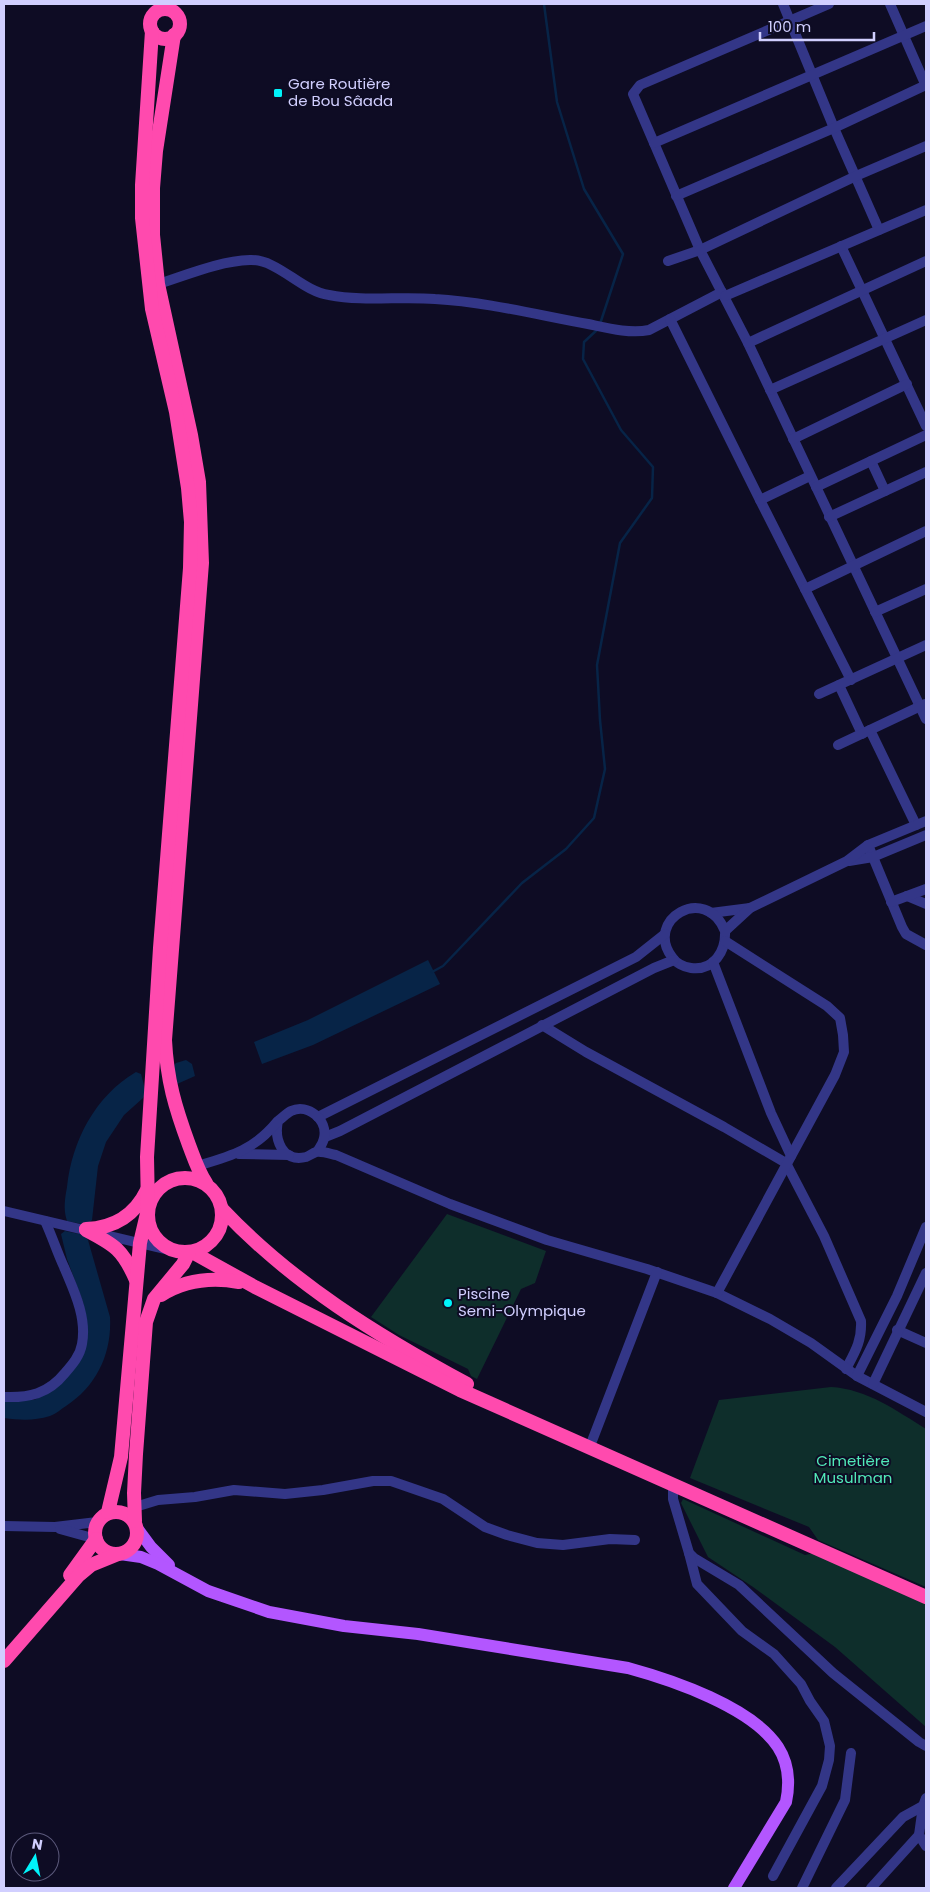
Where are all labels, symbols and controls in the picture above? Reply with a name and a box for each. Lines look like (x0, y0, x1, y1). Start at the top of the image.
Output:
scale bar (760, 10, 874, 42)
text: 100 m (768, 16, 811, 37)
place label: Gare Routière de Bou Sâada (288, 73, 393, 111)
marker: Gare Routière de Bou Sâada (272, 87, 284, 99)
place label: Piscine Semi-Olympique (458, 1283, 586, 1321)
marker: Piscine Semi-Olympique (442, 1297, 454, 1309)
park label: Cimetière Musulman (814, 1450, 892, 1488)
north arrow (10, 1832, 60, 1882)
text: N (30, 1833, 44, 1855)

